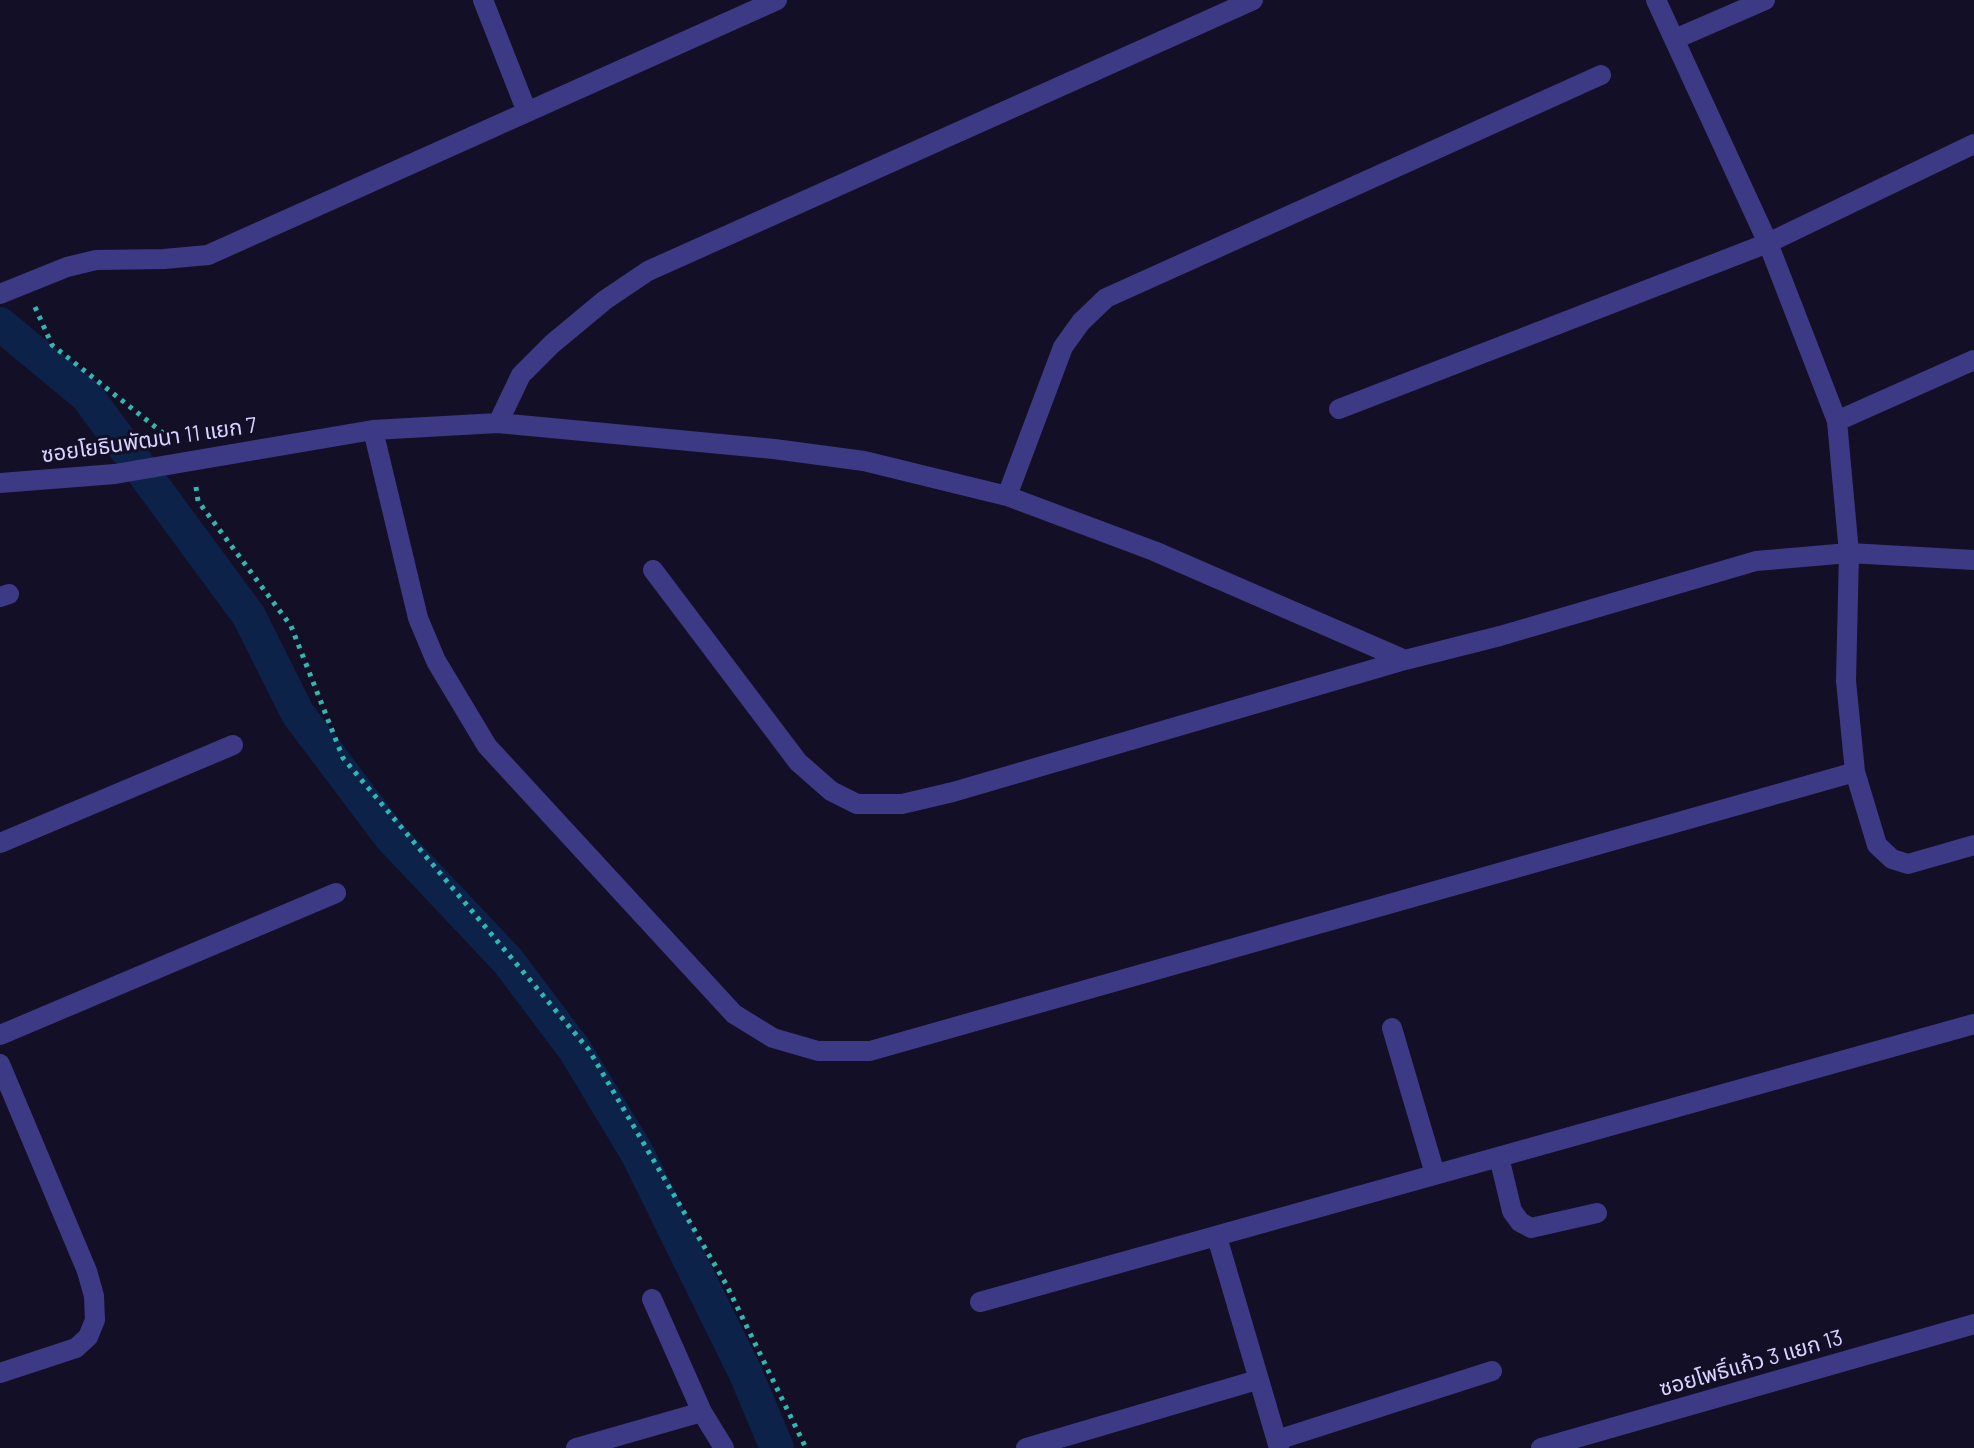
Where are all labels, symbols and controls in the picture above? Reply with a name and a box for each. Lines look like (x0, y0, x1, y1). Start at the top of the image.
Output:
street label: ซอยโยธินพัฒนา 11 แยก 7 (40, 412, 258, 468)
street label: ซอยโพธิ์แก้ว 3 แยก 13 (1656, 1324, 1846, 1402)

